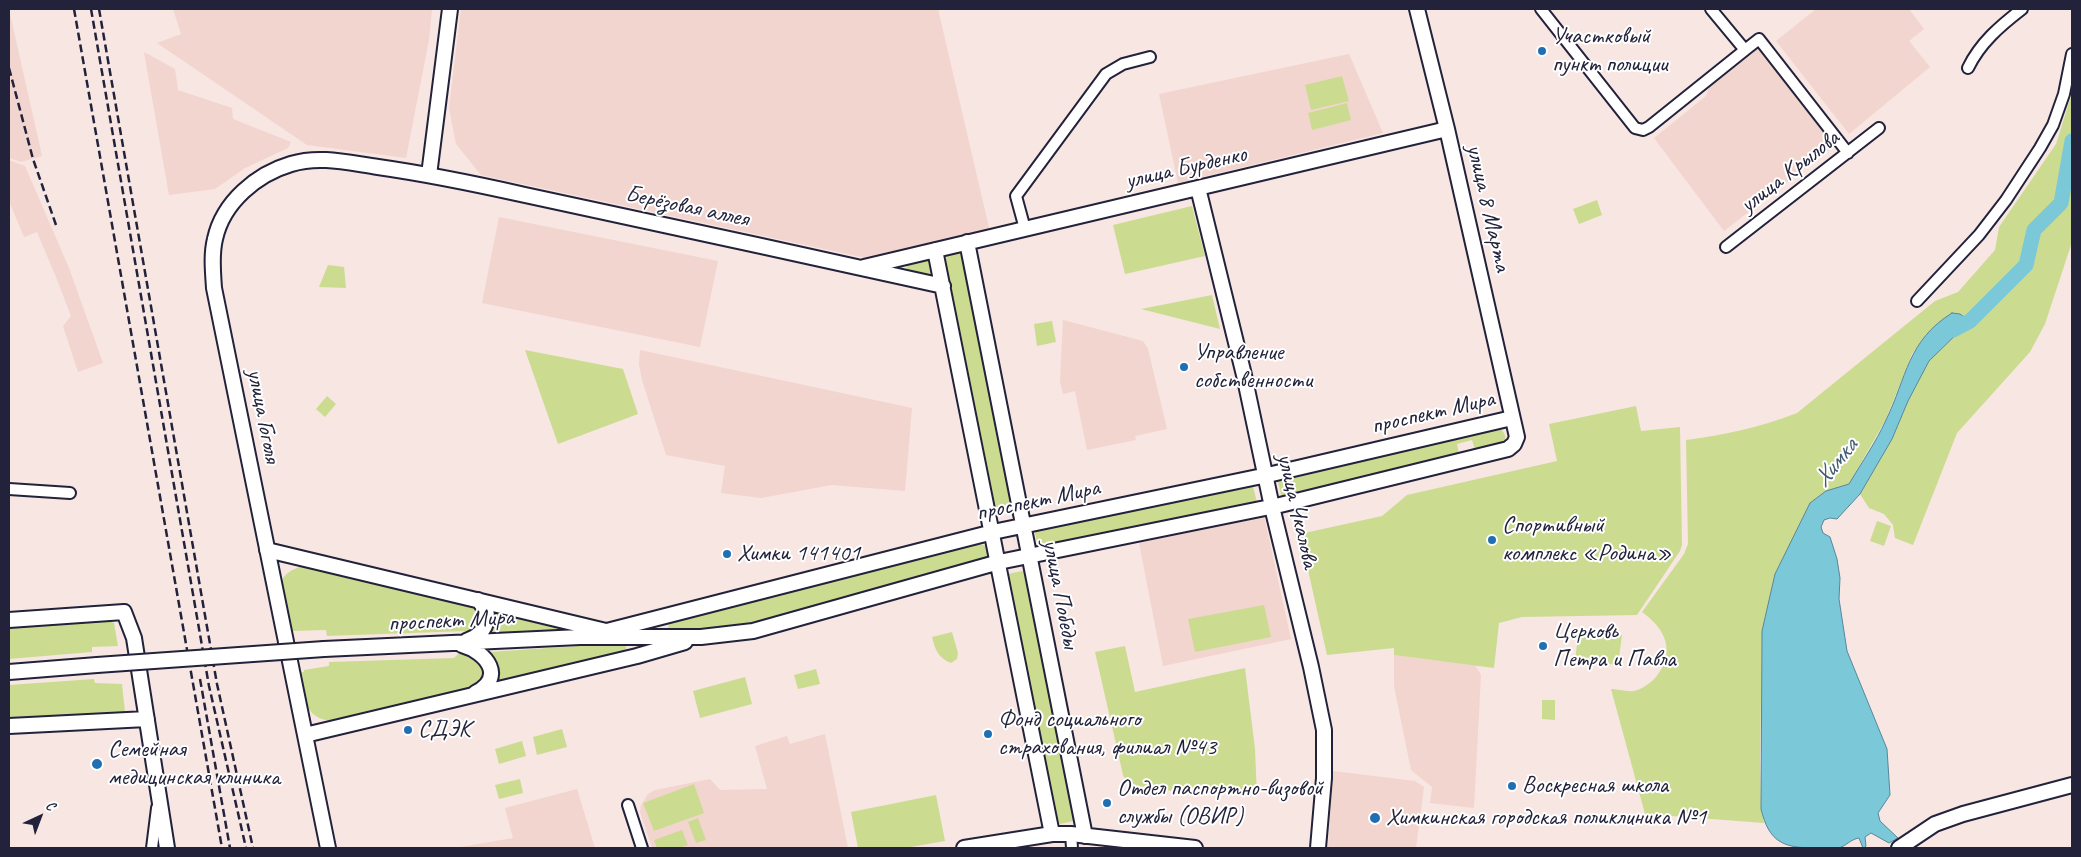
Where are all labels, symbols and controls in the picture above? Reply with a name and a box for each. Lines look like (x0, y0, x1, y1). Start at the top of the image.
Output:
place label: Участковый пункт полиции (1552, 23, 1668, 79)
marker: Участковый пункт полиции (1536, 45, 1548, 57)
street label: улица Крылова (1735, 124, 1845, 220)
street label: улица Бурденко (1123, 140, 1249, 196)
street label: улица 8 Марта (1459, 142, 1517, 274)
street label: Берёзовая аллея (623, 180, 751, 234)
place label: Управление собственности (1194, 339, 1312, 395)
marker: Управление собственности (1178, 361, 1190, 373)
street label: улица Гоголя (240, 367, 286, 465)
street label: проспект Мира (1369, 385, 1497, 441)
water label: Химка (1807, 433, 1865, 493)
street label: улица Чкалова (1270, 451, 1324, 571)
street label: проспект Мира (974, 474, 1102, 528)
place label: Спортивный комплекс «Родина» (1502, 512, 1672, 568)
marker: Спортивный комплекс «Родина» (1486, 534, 1498, 546)
street label: улица Победы (1035, 537, 1085, 651)
place label: Химки 141401 (737, 540, 860, 568)
marker: Химки 141401 (721, 548, 733, 560)
street label: проспект Мира (388, 603, 514, 639)
place label: Церковь Петра и Павла (1553, 618, 1676, 674)
marker: Церковь Петра и Павла (1537, 640, 1549, 652)
place label: Фонд социального страхования, филиал №43 (998, 706, 1216, 762)
place label: СДЭК (418, 716, 471, 744)
marker: СДЭК (402, 724, 414, 736)
marker: Фонд социального страхования, филиал №43 (982, 728, 994, 740)
place label: Семейная медицинская клиника (108, 736, 280, 792)
marker: Семейная медицинская клиника (90, 757, 104, 771)
place label: Воскресная школа (1522, 772, 1668, 800)
place label: Отдел паспортно-визовой службы (ОВИР) (1117, 775, 1323, 831)
marker: Воскресная школа (1506, 780, 1518, 792)
north arrow (15, 792, 65, 842)
text: С (42, 797, 59, 814)
marker: Отдел паспортно-визовой службы (ОВИР) (1101, 797, 1113, 809)
place label: Химкинская городская поликлиника №1 (1386, 804, 1706, 832)
marker: Химкинская городская поликлиника №1 (1368, 811, 1382, 825)

